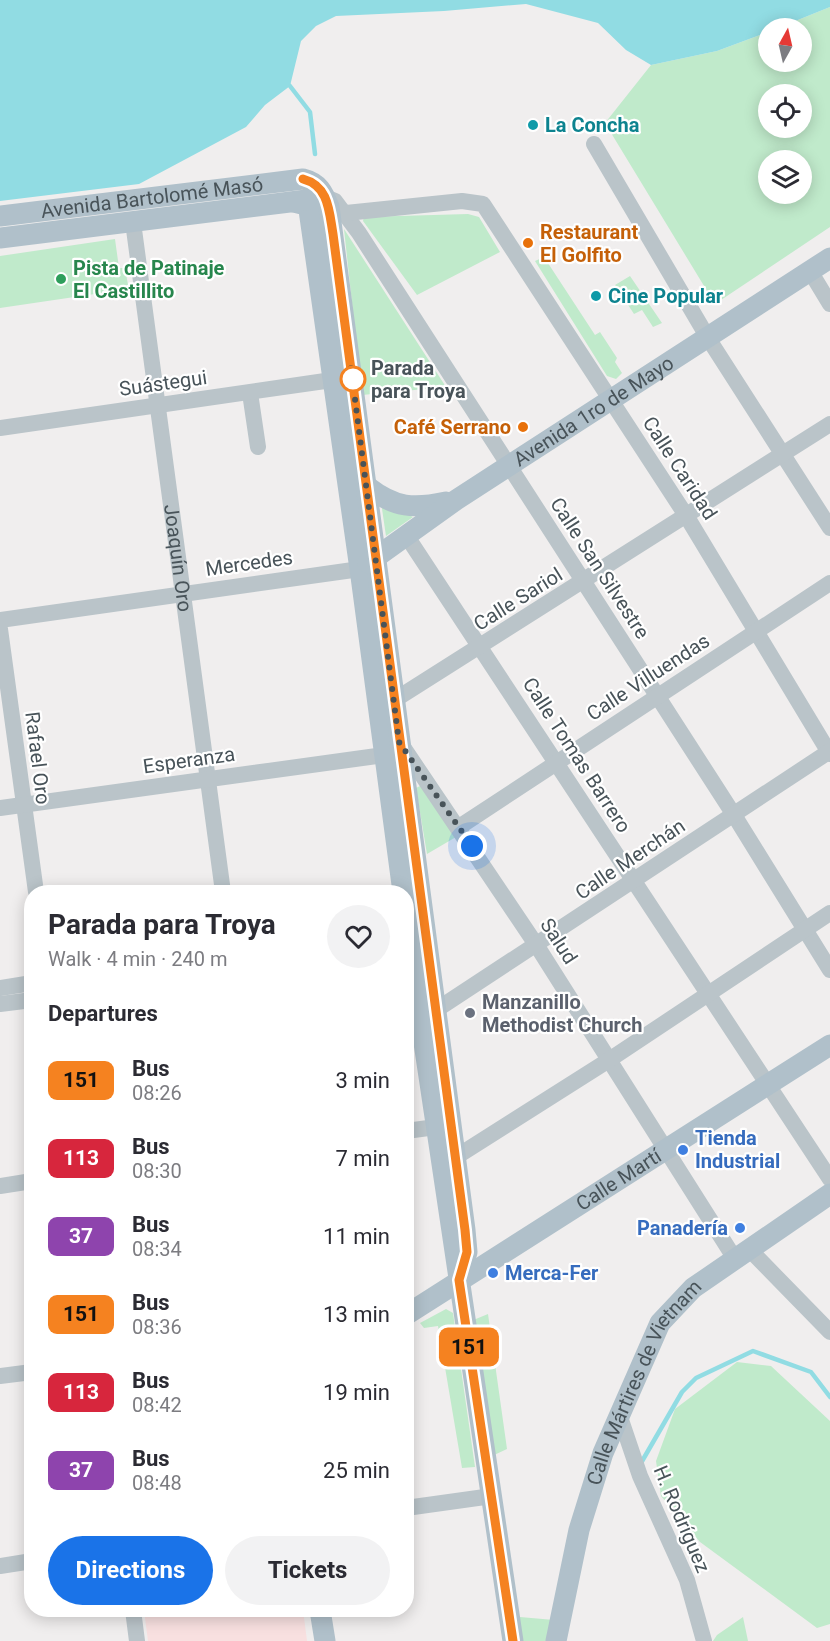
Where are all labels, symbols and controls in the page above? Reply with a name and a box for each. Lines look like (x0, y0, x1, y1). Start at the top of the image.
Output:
north arrow (758, 18, 812, 72)
map controls (758, 18, 812, 204)
button: locate (758, 84, 812, 138)
place label: La Concha (545, 113, 640, 137)
marker: La Concha (526, 118, 540, 132)
button: layers (758, 150, 812, 204)
street label: Avenida Bartolomé Masó (39, 172, 264, 223)
place label: Restaurant El Golfito (540, 220, 638, 267)
marker: Restaurant El Golfito (521, 236, 535, 250)
place label: Pista de Patinaje El Castillito (73, 256, 225, 303)
marker: Pista de Patinaje El Castillito (54, 272, 68, 286)
place label: Cine Popular (608, 284, 724, 308)
marker: Cine Popular (589, 289, 603, 303)
street label: Avenida 1ro de Mayo (509, 350, 678, 472)
place label: Parada para Troya (371, 356, 466, 403)
street label: Suástegui (118, 365, 208, 401)
marker: Parada para Troya (340, 366, 366, 392)
street label: Calle Caridad (638, 412, 722, 524)
place label: Café Serrano (394, 415, 511, 439)
marker: Café Serrano (516, 420, 530, 434)
street label: Calle San Silvestre (545, 493, 655, 643)
street label: Joaquín Oro (159, 503, 197, 613)
street label: Mercedes (204, 545, 294, 581)
street label: Calle Sariol (469, 562, 567, 636)
street label: Calle Villuendas (582, 628, 714, 726)
street label: Calle Tomas Barrero (518, 673, 636, 837)
street label: Rafael Oro (20, 710, 56, 806)
street label: Esperanza (141, 742, 237, 778)
street label: Calle Merchán (571, 813, 689, 905)
your location (457, 831, 487, 861)
button: heart (327, 905, 390, 968)
text: Parada para Troya (48, 908, 276, 941)
street label: Salud (535, 914, 583, 968)
text: Walk · 4 min · 240 m (48, 947, 227, 971)
place label: Manzanillo Methodist Church (482, 990, 642, 1037)
text: Departures (48, 1001, 158, 1026)
marker: Manzanillo Methodist Church (463, 1006, 477, 1020)
text: Bus (132, 1056, 170, 1081)
text: 151 (63, 1068, 99, 1092)
text: 3 min (335, 1068, 390, 1093)
text: 08:26 (132, 1081, 182, 1105)
place label: Tienda Industrial (695, 1126, 780, 1173)
text: Bus (132, 1134, 170, 1159)
street label: Calle Martí (571, 1143, 667, 1216)
marker: Tienda Industrial (676, 1143, 690, 1157)
text: 113 (63, 1146, 99, 1170)
text: 7 min (335, 1146, 390, 1171)
text: 08:30 (132, 1159, 182, 1183)
text: Bus (132, 1212, 170, 1237)
place label: Panadería (637, 1216, 728, 1240)
marker: Panadería (733, 1221, 747, 1235)
text: 37 (69, 1224, 93, 1248)
text: 11 min (323, 1224, 390, 1249)
text: 08:34 (132, 1237, 182, 1261)
place label: Merca-Fer (505, 1261, 599, 1285)
marker: Merca-Fer (486, 1266, 500, 1280)
street label: Calle Mártires de Vietnam (582, 1275, 706, 1488)
text: Bus (132, 1290, 170, 1315)
text: 151 (63, 1302, 99, 1326)
text: 13 min (323, 1302, 390, 1327)
text: 08:36 (132, 1315, 182, 1339)
line badge: 151 (434, 1328, 504, 1366)
text: 151 (451, 1335, 487, 1359)
text: Bus (132, 1368, 170, 1393)
text: 113 (63, 1380, 99, 1404)
text: 19 min (323, 1380, 390, 1405)
text: 08:42 (132, 1393, 182, 1417)
text: Bus (132, 1446, 170, 1471)
text: 37 (69, 1458, 93, 1482)
text: 25 min (323, 1458, 390, 1483)
street label: H. Rodríguez (649, 1462, 715, 1576)
text: 08:48 (132, 1471, 182, 1495)
button: Directions (48, 1536, 213, 1605)
button: Tickets (225, 1536, 390, 1605)

